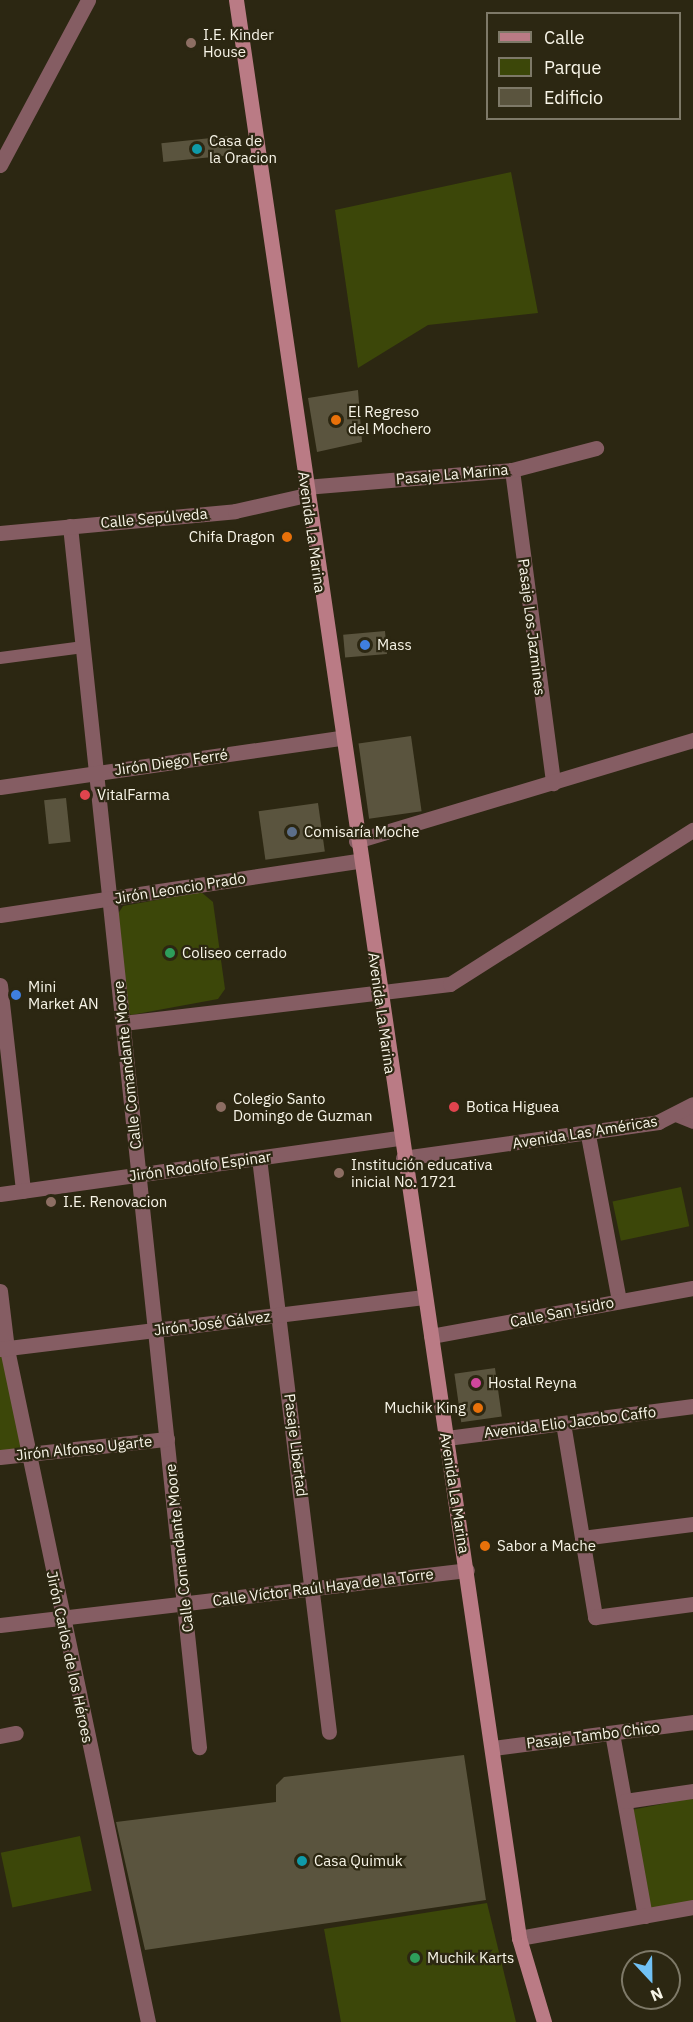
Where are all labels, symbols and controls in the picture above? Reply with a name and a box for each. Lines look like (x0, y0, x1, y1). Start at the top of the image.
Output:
legend (486, 12, 681, 120)
place label: I.E. Kinder House (203, 25, 274, 60)
text: Calle (544, 26, 584, 49)
marker: I.E. Kinder House (184, 36, 198, 50)
text: Parque (544, 56, 601, 79)
text: Edificio (544, 86, 603, 109)
place label: Casa de la Oracion (209, 131, 277, 166)
marker: Casa de la Oracion (190, 142, 204, 156)
place label: El Regreso del Mochero (348, 402, 431, 437)
marker: El Regreso del Mochero (329, 413, 343, 427)
street label: Pasaje La Marina (395, 460, 509, 488)
street label: Avenida La Marina (295, 470, 329, 594)
street label: Calle Sepúlveda (100, 504, 208, 532)
place label: Chifa Dragon (189, 528, 275, 546)
marker: Chifa Dragon (280, 530, 294, 544)
street label: Pasaje Los Jazmines (515, 557, 549, 697)
place label: Mass (377, 636, 412, 654)
marker: Mass (358, 638, 372, 652)
street label: Jirón Diego Ferré (113, 745, 229, 779)
place label: VitalFarma (97, 786, 170, 804)
marker: VitalFarma (78, 788, 92, 802)
place label: Comisaría Moche (304, 823, 420, 841)
marker: Comisaría Moche (285, 825, 299, 839)
street label: Jirón Leoncio Prado (113, 869, 247, 907)
place label: Coliseo cerrado (182, 944, 287, 962)
marker: Coliseo cerrado (163, 946, 177, 960)
street label: Avenida La Marina (365, 951, 399, 1075)
place label: Mini Market AN (28, 977, 99, 1012)
street label: Calle Comandante Moore (109, 980, 145, 1150)
marker: Mini Market AN (9, 988, 23, 1002)
place label: Colegio Santo Domingo de Guzman (233, 1089, 373, 1124)
place label: Botica Higuea (466, 1098, 559, 1116)
marker: Colegio Santo Domingo de Guzman (214, 1100, 228, 1114)
marker: Botica Higuea (447, 1100, 461, 1114)
street label: Avenida Las Américas (511, 1112, 659, 1152)
street label: Jirón Rodolfo Espinar (128, 1147, 272, 1185)
place label: Institución educativa inicial No. 1721 (351, 1155, 493, 1190)
marker: Institución educativa inicial No. 1721 (332, 1166, 346, 1180)
place label: I.E. Renovacion (63, 1193, 167, 1211)
marker: I.E. Renovacion (44, 1195, 58, 1209)
street label: Calle San Isidro (508, 1293, 616, 1331)
street label: Jirón José Gálvez (153, 1307, 271, 1339)
place label: Hostal Reyna (488, 1374, 577, 1392)
marker: Hostal Reyna (469, 1376, 483, 1390)
street label: Pasaje Libertad (281, 1393, 311, 1497)
place label: Muchik King (384, 1399, 466, 1417)
marker: Muchik King (471, 1401, 485, 1415)
street label: Avenida Elio Jacobo Caffo (483, 1403, 657, 1441)
street label: Avenida La Marina (437, 1431, 473, 1555)
street label: Jirón Alfonso Ugarte (15, 1432, 153, 1464)
street label: Calle Comandante Moore (161, 1463, 197, 1633)
place label: Sabor a Mache (497, 1537, 596, 1555)
marker: Sabor a Mache (478, 1539, 492, 1553)
street label: Calle Víctor Raúl Haya de la Torre (211, 1565, 435, 1609)
street label: Jirón Carlos de los Héroes (43, 1569, 97, 1745)
street label: Pasaje Tambo Chico (525, 1718, 661, 1752)
place label: Casa Quimuk (314, 1852, 403, 1870)
marker: Casa Quimuk (295, 1854, 309, 1868)
place label: Muchik Karts (427, 1949, 514, 1967)
north arrow (621, 1950, 681, 2010)
marker: Muchik Karts (408, 1951, 422, 1965)
text: N (648, 1983, 666, 2006)

